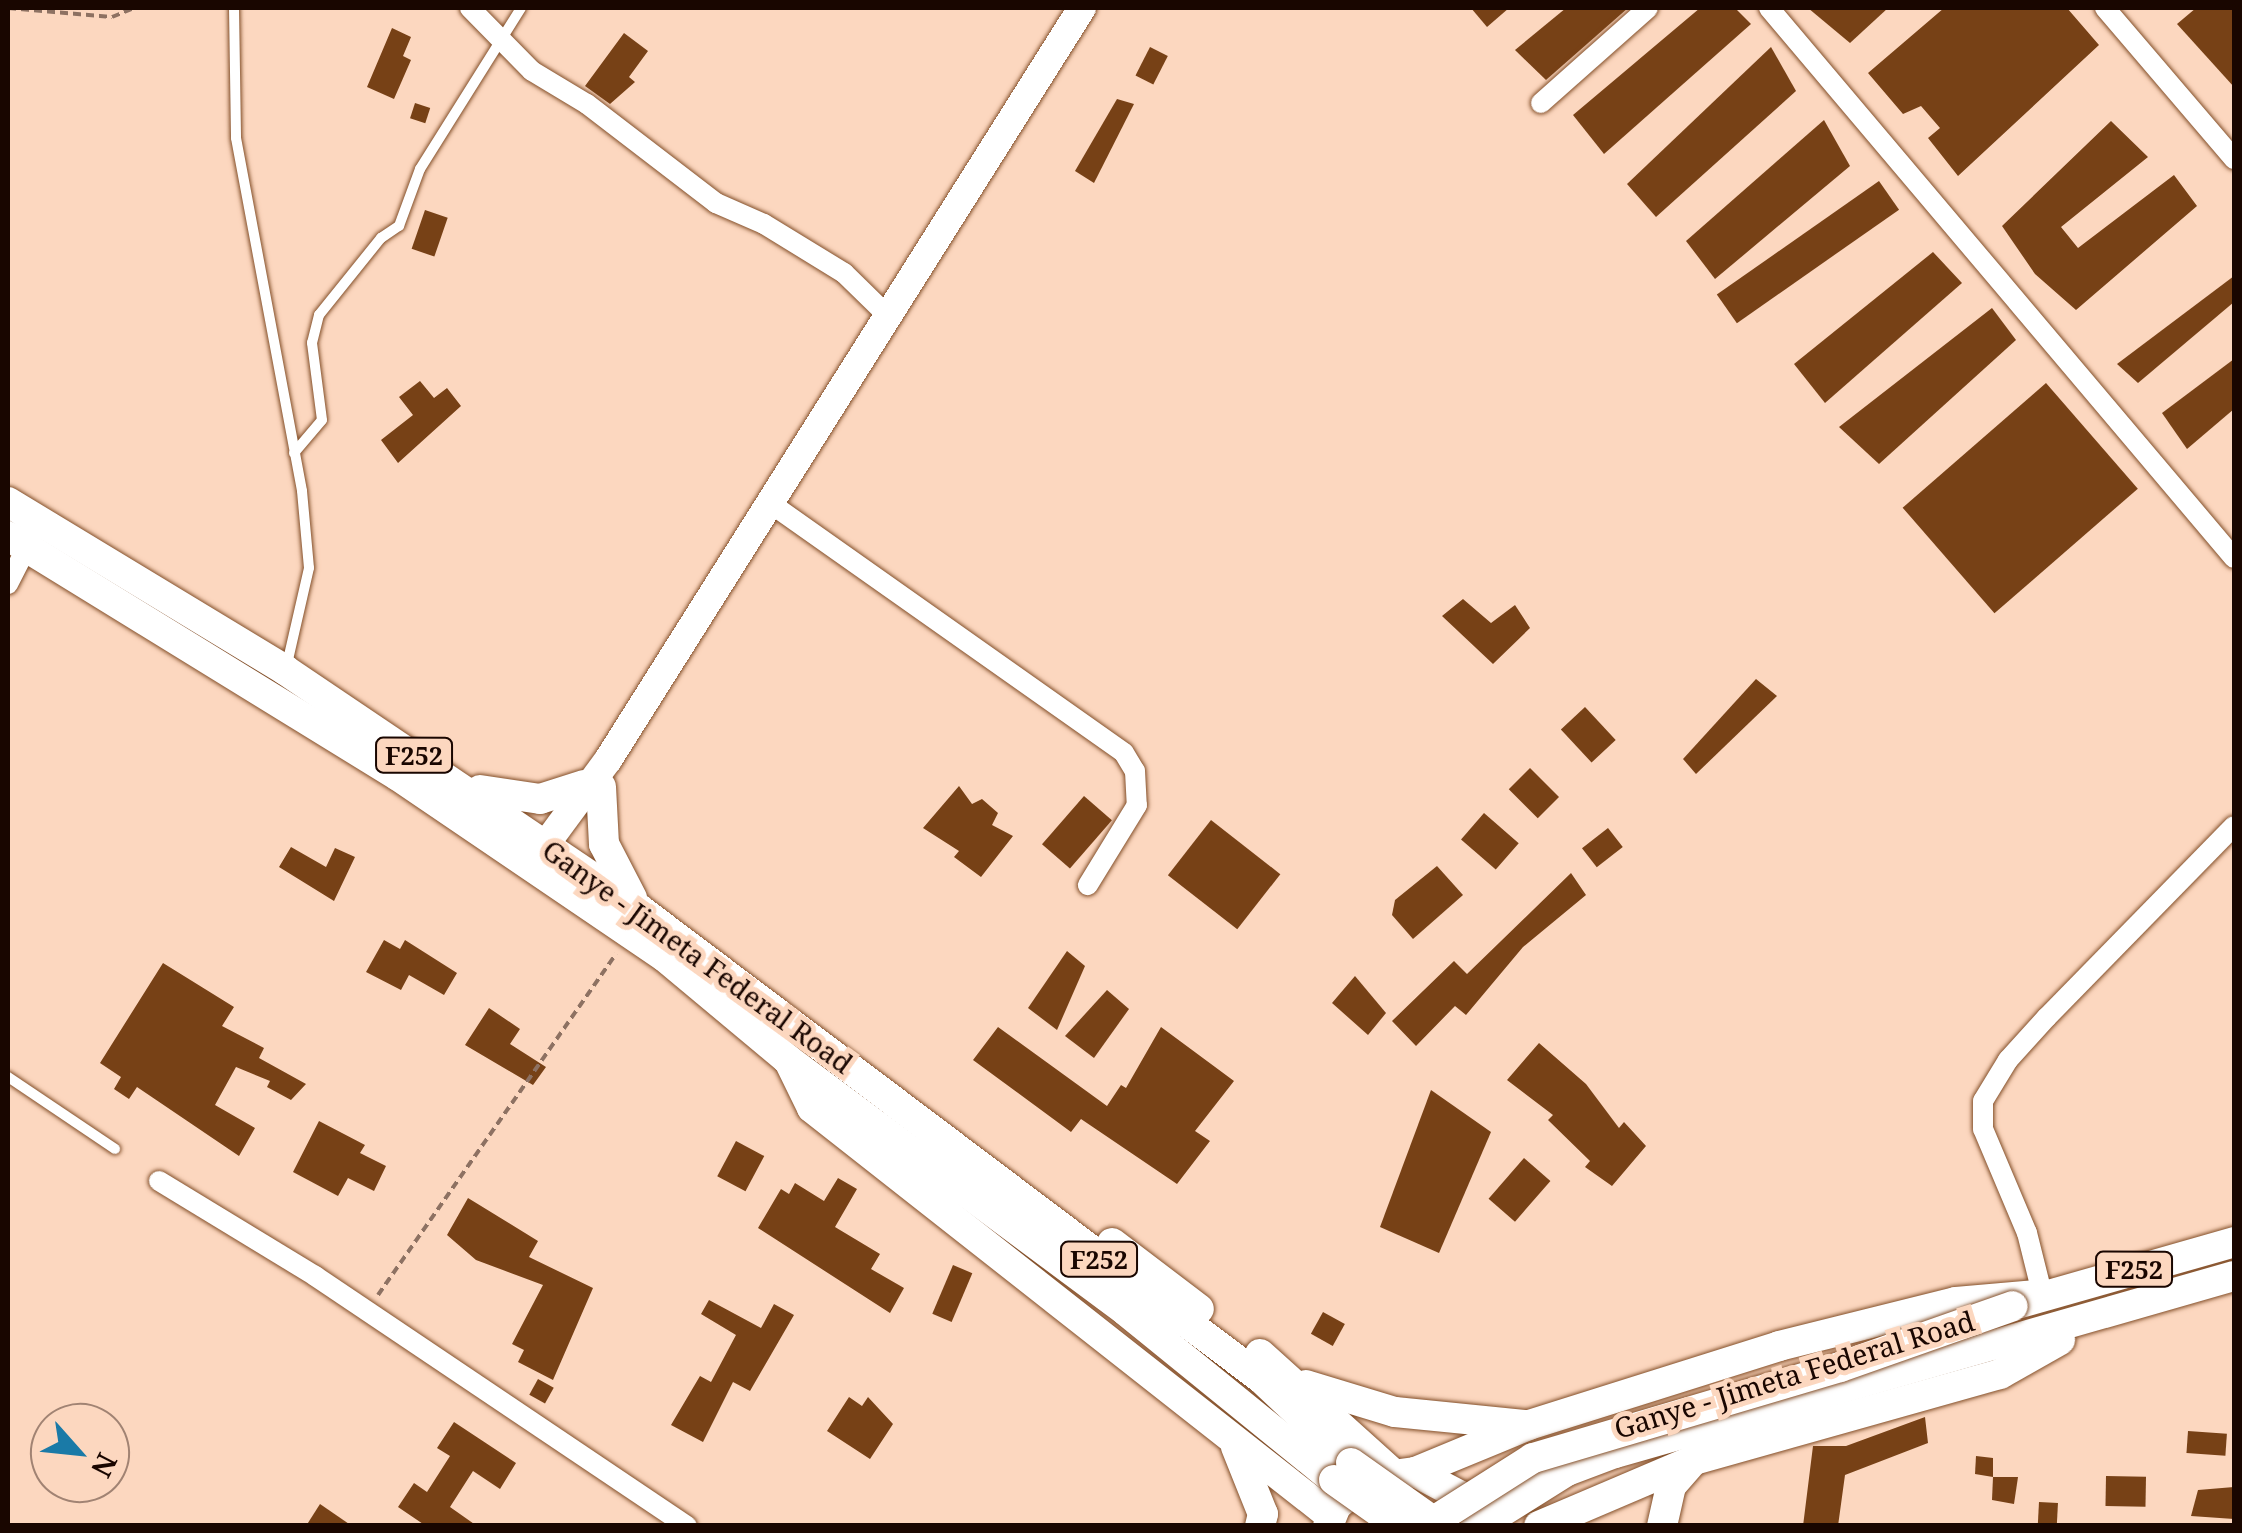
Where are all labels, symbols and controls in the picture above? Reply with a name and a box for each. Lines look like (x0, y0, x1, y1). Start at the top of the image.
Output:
road number: F252 (374, 735, 454, 775)
street label: Ganye - Jimeta Federal Road (536, 832, 860, 1080)
road number: F252 (1059, 1239, 1139, 1279)
road number: F252 (2094, 1249, 2174, 1289)
street label: Ganye - Jimeta Federal Road (1610, 1303, 1978, 1445)
north arrow (30, 1403, 130, 1503)
text: N (83, 1447, 127, 1484)

